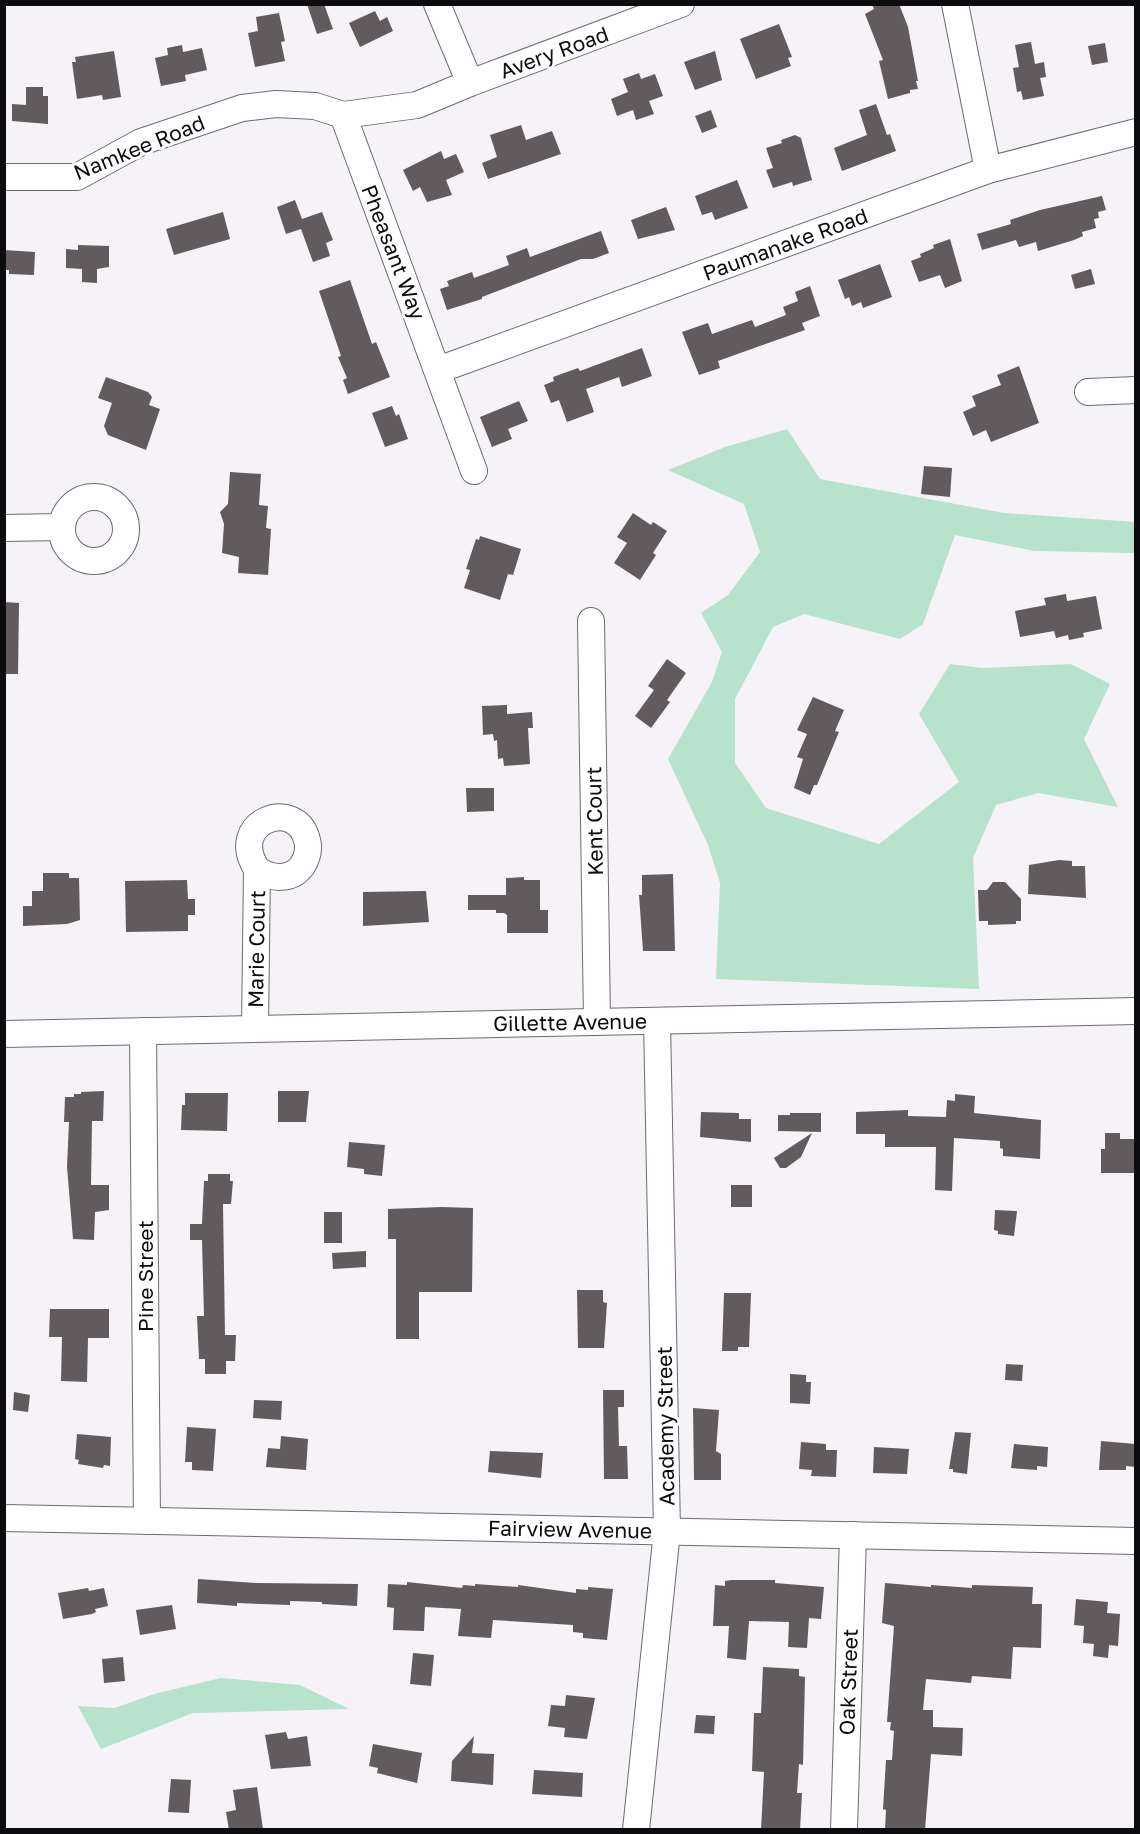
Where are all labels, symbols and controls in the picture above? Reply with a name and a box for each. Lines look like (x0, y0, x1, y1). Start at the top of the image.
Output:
street label: Avery Road (496, 20, 612, 84)
street label: Namkee Road (70, 109, 208, 185)
street label: Pheasant Way (356, 181, 432, 323)
street label: Paumanake Road (699, 202, 871, 286)
street label: Kent Court (580, 766, 608, 876)
street label: Marie Court (242, 890, 270, 1008)
street label: Gillette Avenue (493, 1008, 647, 1036)
street label: Pine Street (132, 1220, 158, 1332)
street label: Academy Street (651, 1346, 679, 1506)
street label: Fairview Avenue (488, 1515, 652, 1543)
street label: Oak Street (833, 1628, 863, 1736)

